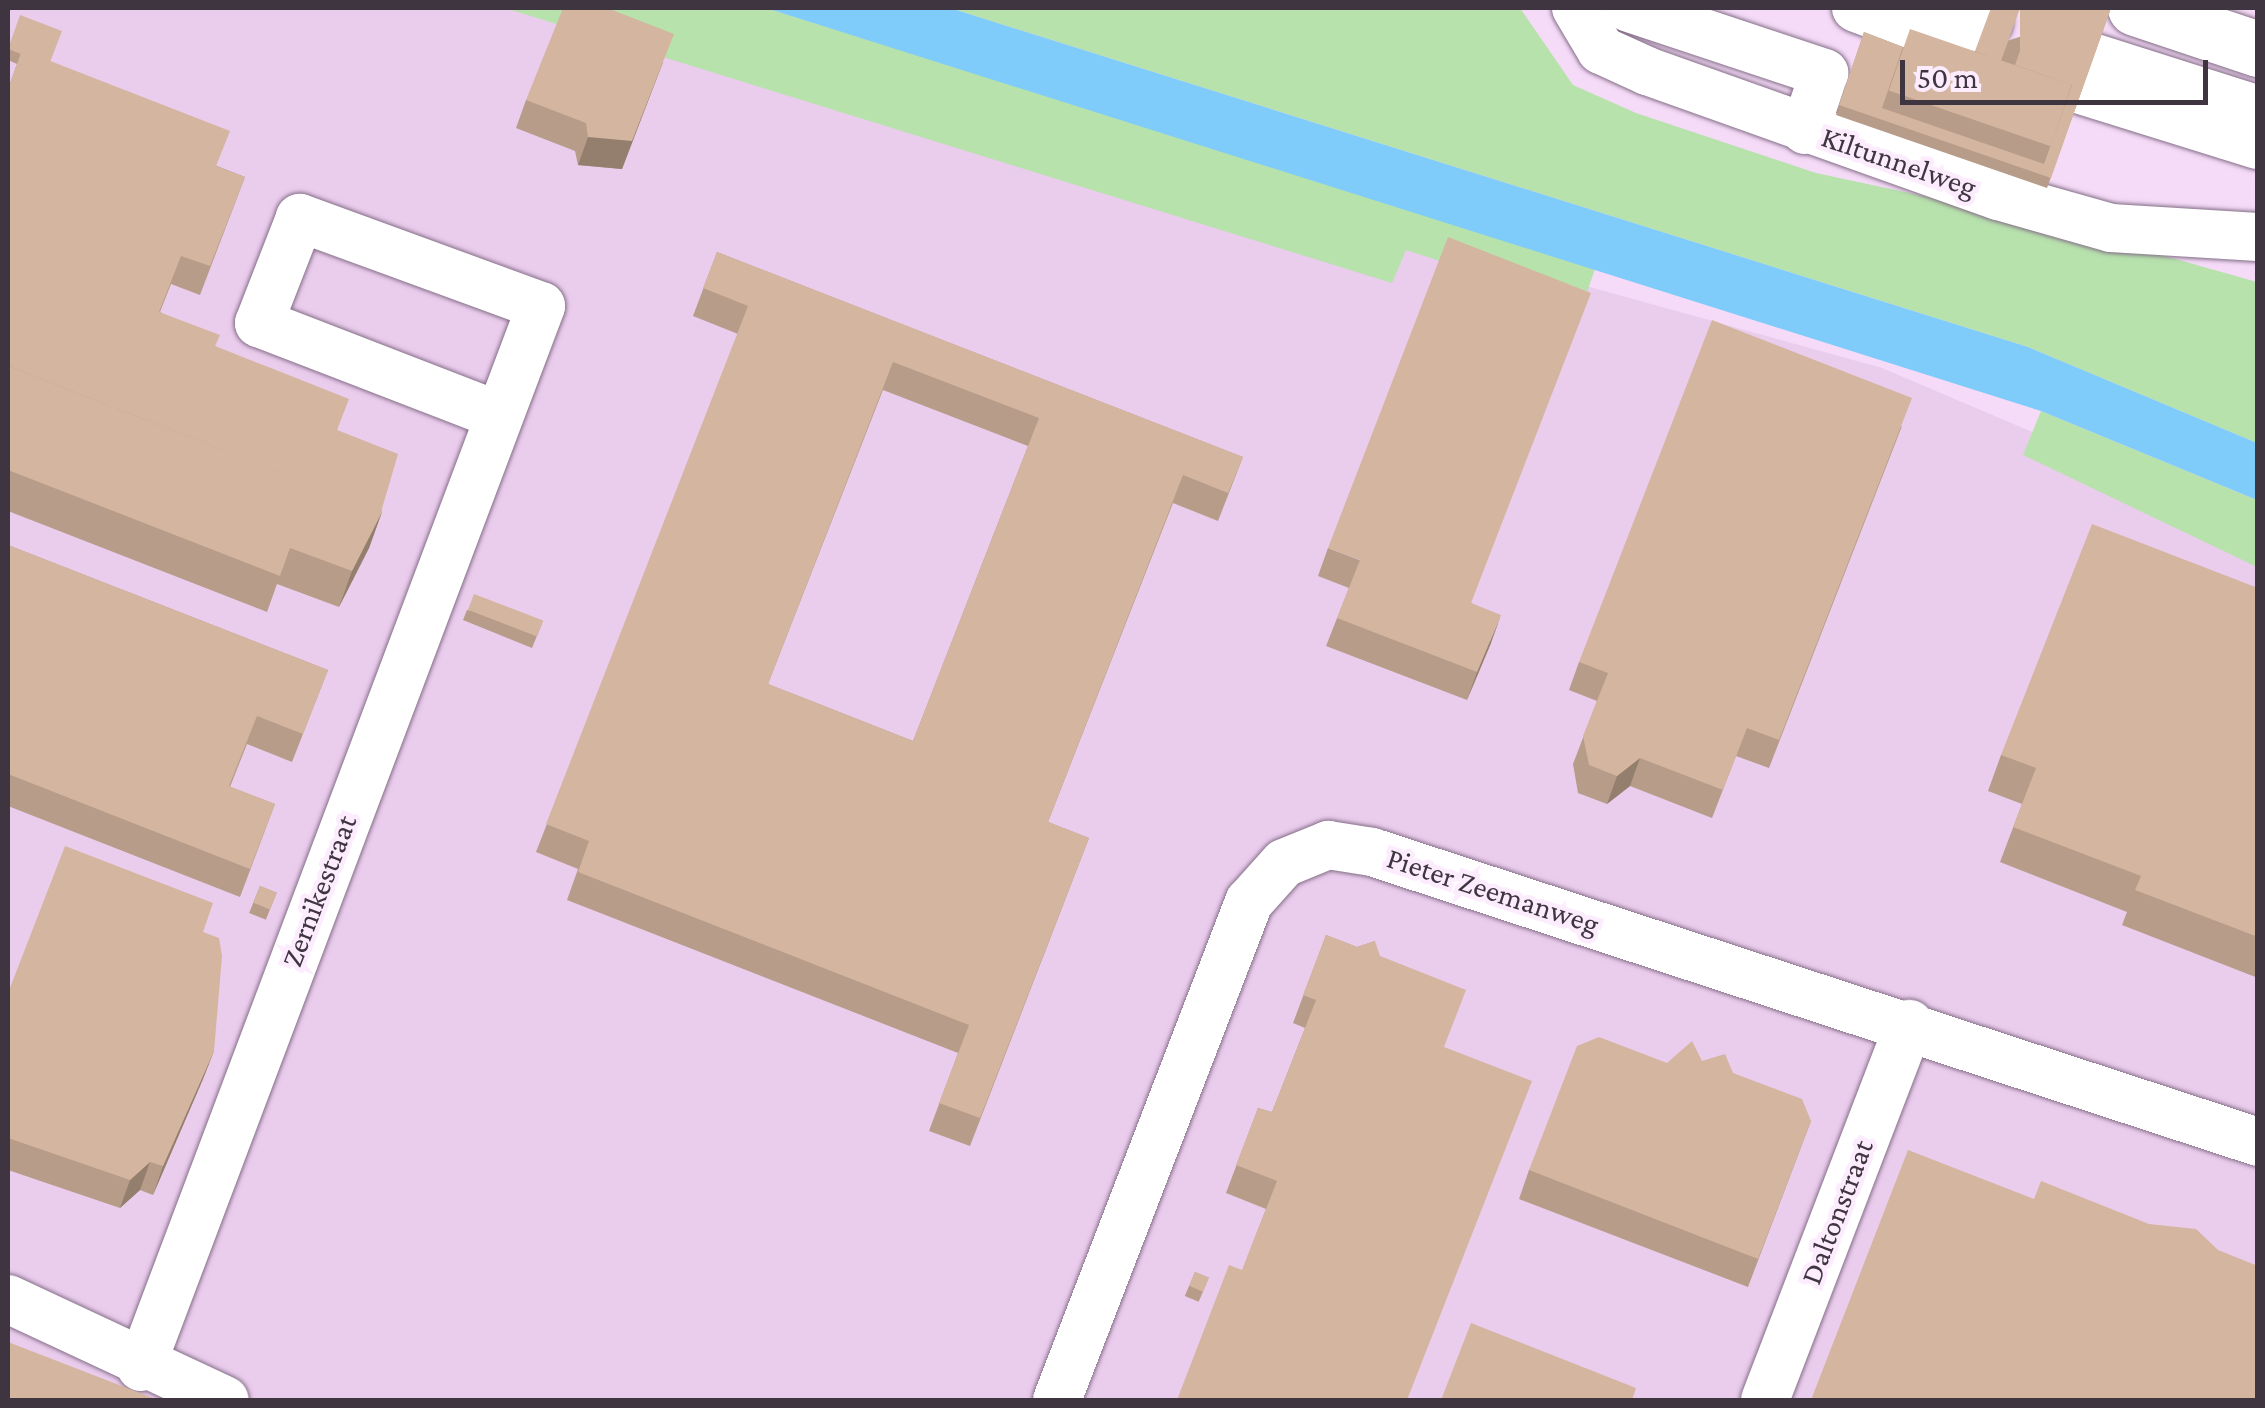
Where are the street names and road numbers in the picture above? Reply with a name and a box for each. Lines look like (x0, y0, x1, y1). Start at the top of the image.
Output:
street label: Kiltunnelweg (1817, 119, 1981, 205)
street label: Zernikestraat (273, 810, 365, 972)
street label: Pieter Zeemanweg (1382, 840, 1604, 942)
street label: Daltonstraat (1793, 1135, 1881, 1289)

